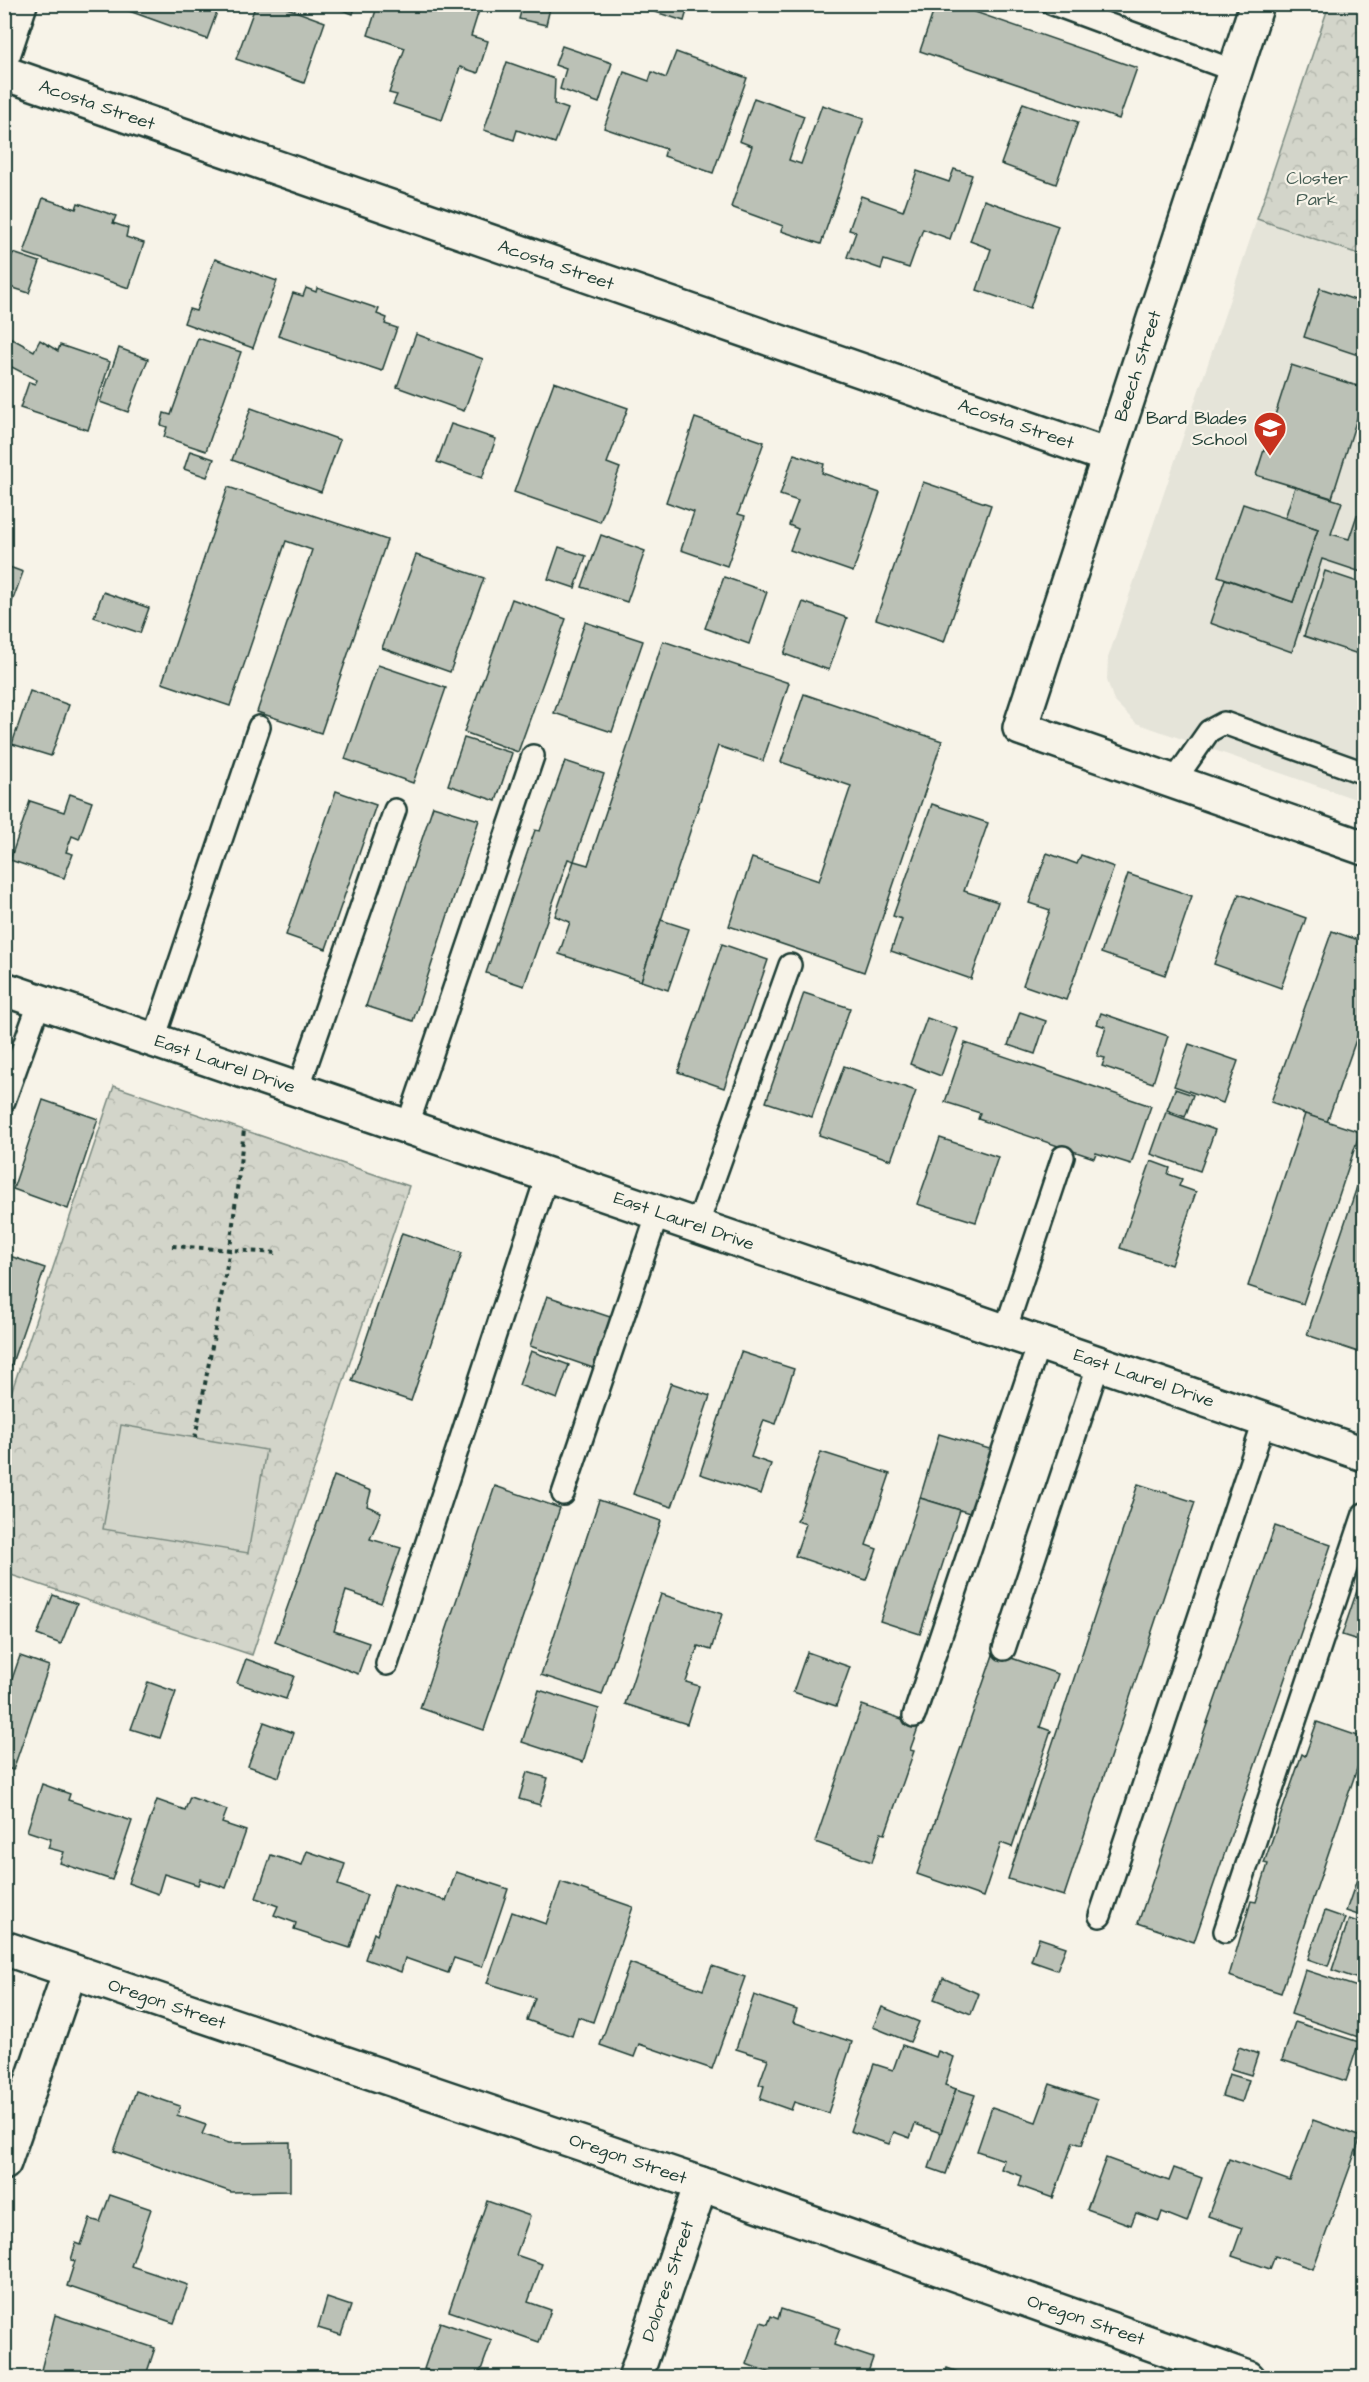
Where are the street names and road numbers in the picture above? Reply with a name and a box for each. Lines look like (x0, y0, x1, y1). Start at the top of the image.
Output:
street label: Acosta Street (36, 73, 159, 137)
street label: Acosta Street (495, 233, 618, 297)
street label: Beech Street (1108, 307, 1168, 425)
street label: Acosta Street (955, 392, 1078, 456)
street label: East Laurel Drive (151, 1028, 299, 1100)
street label: East Laurel Drive (610, 1185, 758, 1257)
street label: East Laurel Drive (1070, 1342, 1218, 1414)
street label: Oregon Street (105, 1972, 230, 2037)
street label: Oregon Street (566, 2127, 691, 2192)
street label: Dolores Street (636, 2217, 701, 2345)
street label: Oregon Street (1024, 2288, 1149, 2353)

